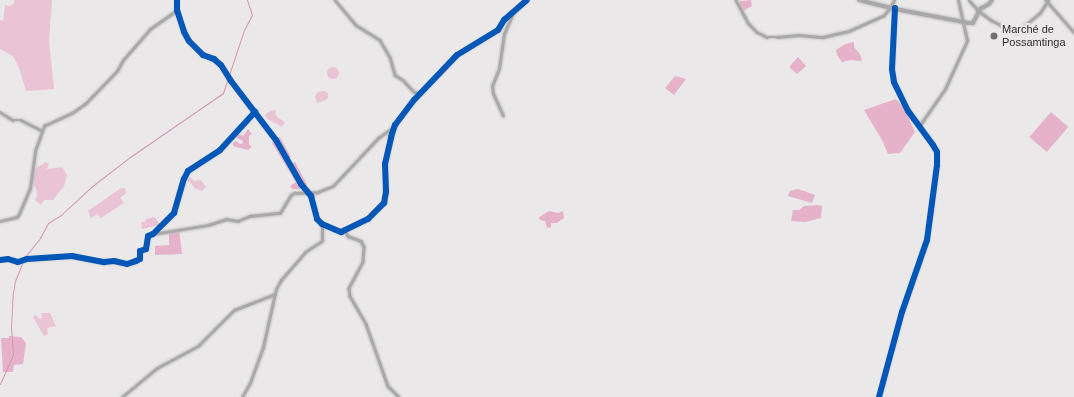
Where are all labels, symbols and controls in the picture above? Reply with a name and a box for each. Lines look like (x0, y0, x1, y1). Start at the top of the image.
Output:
place label: Marché de Possamtinga (1002, 23, 1066, 49)
marker: Marché de Possamtinga (989, 31, 999, 41)

